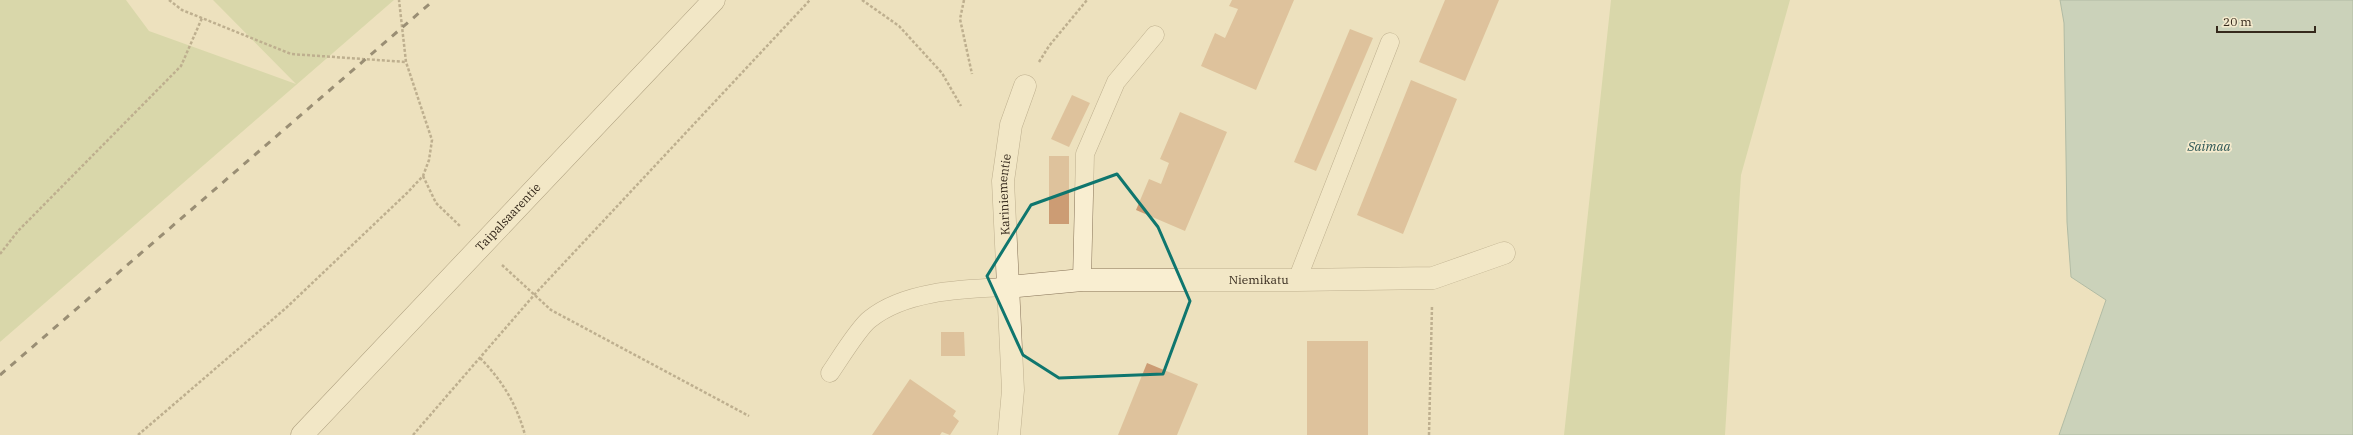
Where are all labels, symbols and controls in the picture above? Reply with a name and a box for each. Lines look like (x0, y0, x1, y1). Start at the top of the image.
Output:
scale bar (2217, 8, 2315, 34)
text: 20 m (2223, 14, 2252, 29)
water label: Saimaa (2186, 138, 2231, 155)
street label: Kariniementie (995, 153, 1014, 236)
street label: Taipalsaarentie (472, 180, 544, 254)
street label: Niemikatu (1229, 272, 1289, 287)

